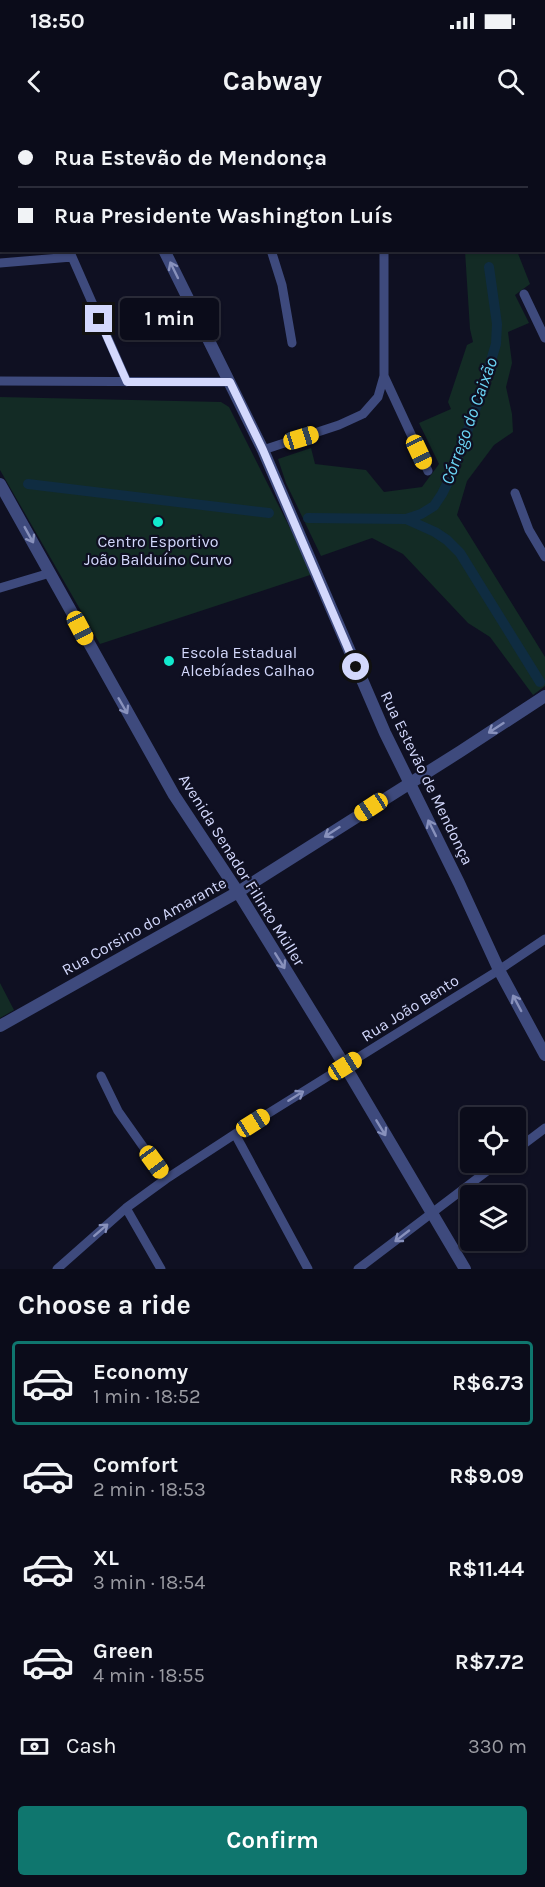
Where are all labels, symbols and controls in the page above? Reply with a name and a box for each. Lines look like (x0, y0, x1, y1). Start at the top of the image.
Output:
text: 18:50 (30, 8, 85, 34)
icon: back (18, 65, 51, 98)
text: Cabway (223, 65, 322, 97)
icon: search (494, 65, 527, 98)
text: Rua Estevão de Mendonça (54, 145, 327, 171)
text: Rua Presidente Washington Luís (54, 203, 393, 229)
one-way arrow (168, 262, 180, 279)
callout: 1 min (120, 298, 219, 340)
route end (85, 305, 112, 332)
text: 1 min (144, 307, 195, 330)
water label: Córrego do Caixão (436, 354, 502, 488)
car (281, 424, 321, 452)
car (403, 432, 435, 472)
marker: Centro Esportivo João Balduíno Curvo (151, 515, 165, 529)
one-way arrow (23, 526, 35, 543)
place label: Centro Esportivo João Balduíno Curvo (84, 532, 232, 569)
car (64, 608, 96, 648)
place label: Escola Estadual Alcebíades Calhao (181, 643, 314, 680)
route start (342, 653, 369, 680)
marker: Escola Estadual Alcebíades Calhao (162, 654, 176, 668)
street label: Rua Estevão de Mendonça (377, 688, 477, 868)
one-way arrow (117, 697, 129, 714)
one-way arrow (488, 722, 505, 734)
street label: Avenida Senador Filinto Müller (175, 771, 309, 970)
car (351, 790, 391, 824)
one-way arrow (425, 820, 437, 838)
one-way arrow (323, 826, 340, 839)
street label: Rua Corsino do Amarante (58, 873, 230, 979)
one-way arrow (275, 952, 287, 969)
street label: Rua João Bento (358, 970, 462, 1046)
one-way arrow (511, 995, 522, 1013)
car (325, 1049, 365, 1083)
one-way arrow (287, 1090, 304, 1102)
car (233, 1106, 273, 1140)
map controls (460, 1107, 526, 1251)
button: locate (460, 1107, 526, 1173)
one-way arrow (376, 1119, 388, 1136)
car (136, 1142, 172, 1182)
button: layers (460, 1185, 526, 1251)
one-way arrow (93, 1223, 108, 1237)
one-way arrow (394, 1229, 410, 1242)
text: Choose a ride (18, 1289, 191, 1321)
icon: car (21, 1356, 75, 1410)
text: Economy (93, 1359, 188, 1385)
text: R$6.73 (452, 1370, 524, 1396)
text: 1 min · 18:52 (93, 1385, 201, 1408)
icon: car (21, 1449, 75, 1503)
text: Comfort (93, 1452, 178, 1478)
text: R$9.09 (449, 1463, 524, 1489)
text: 2 min · 18:53 (93, 1478, 206, 1501)
icon: car (21, 1542, 75, 1596)
text: XL (93, 1545, 119, 1571)
text: R$11.44 (448, 1556, 524, 1582)
text: 3 min · 18:54 (93, 1571, 205, 1594)
icon: car (21, 1635, 75, 1689)
text: Green (93, 1638, 154, 1664)
text: R$7.72 (455, 1649, 524, 1675)
text: 4 min · 18:55 (93, 1664, 205, 1687)
icon: cash (18, 1730, 51, 1763)
text: Cash (66, 1733, 116, 1759)
text: 330 m (468, 1735, 527, 1758)
button: Confirm (18, 1806, 527, 1875)

